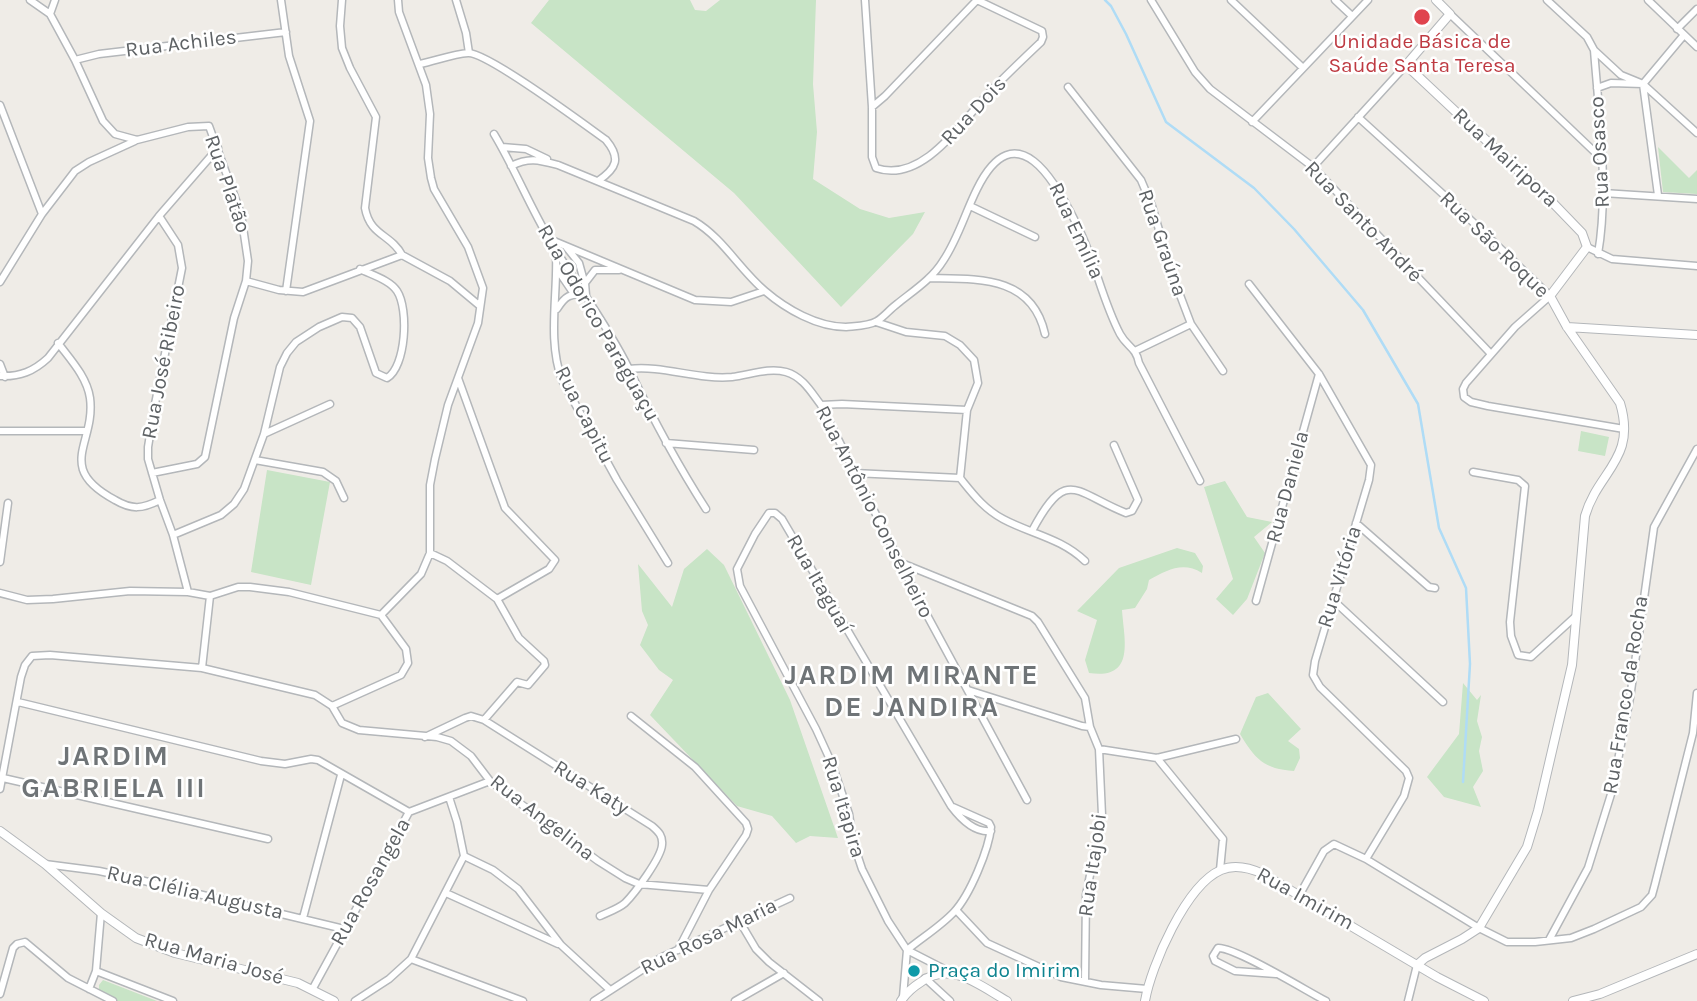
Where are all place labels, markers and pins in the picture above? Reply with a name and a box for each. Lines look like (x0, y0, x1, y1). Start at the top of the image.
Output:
marker: Unidade Básica de Saúde Santa Teresa (1412, 7, 1432, 27)
place label: Unidade Básica de Saúde Santa Teresa (1328, 29, 1516, 79)
place label: Praça do Imirim (928, 958, 1080, 984)
marker: Praça do Imirim (906, 963, 922, 979)

